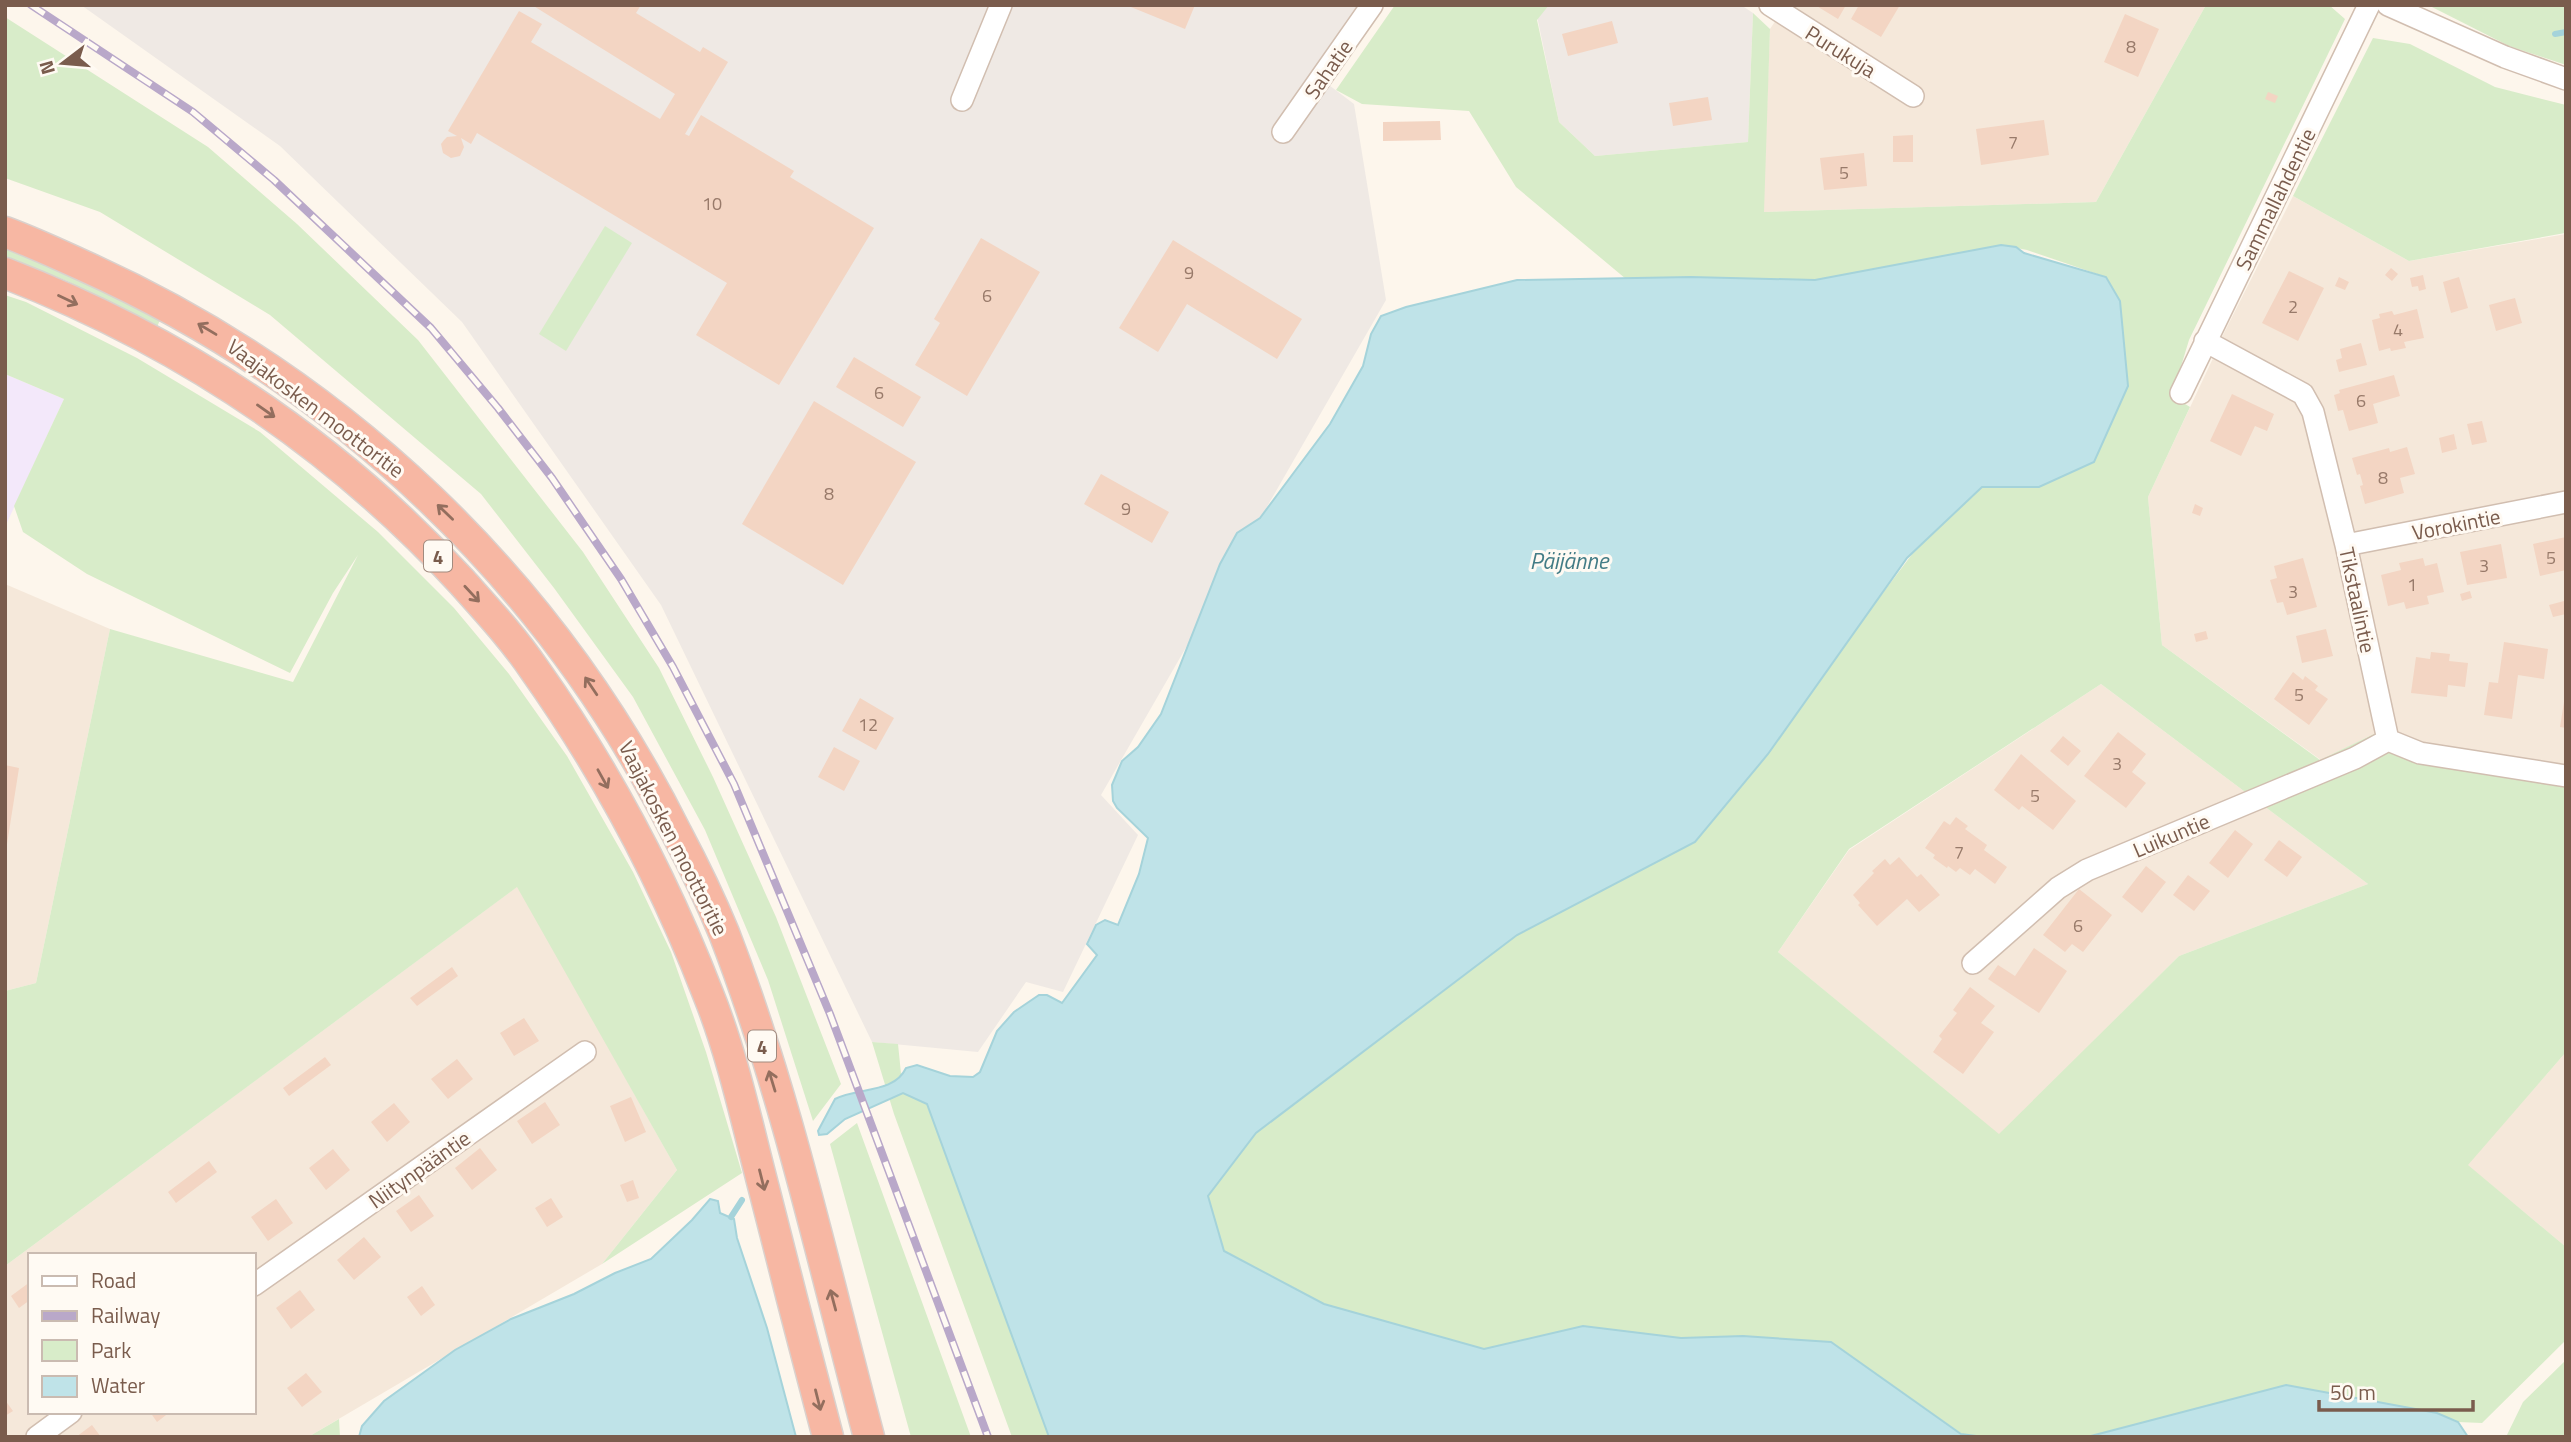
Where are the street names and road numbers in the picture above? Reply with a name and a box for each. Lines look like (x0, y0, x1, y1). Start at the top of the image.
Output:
street label: Purukuja (1799, 17, 1883, 86)
street label: Sahatie (1296, 33, 1360, 105)
street label: Sammallahdentie (2227, 123, 2323, 275)
street label: Vaajakosken moottoritie (221, 331, 411, 485)
street label: Vorokintie (2409, 500, 2503, 548)
road number: 4 (424, 540, 452, 572)
street label: Tikstaalintie (2331, 544, 2385, 656)
street label: Vaajakosken moottoritie (611, 735, 737, 941)
street label: Luikuntie (2128, 805, 2214, 865)
road number: 4 (748, 1030, 776, 1062)
street label: Niitynpääntie (361, 1122, 477, 1216)

